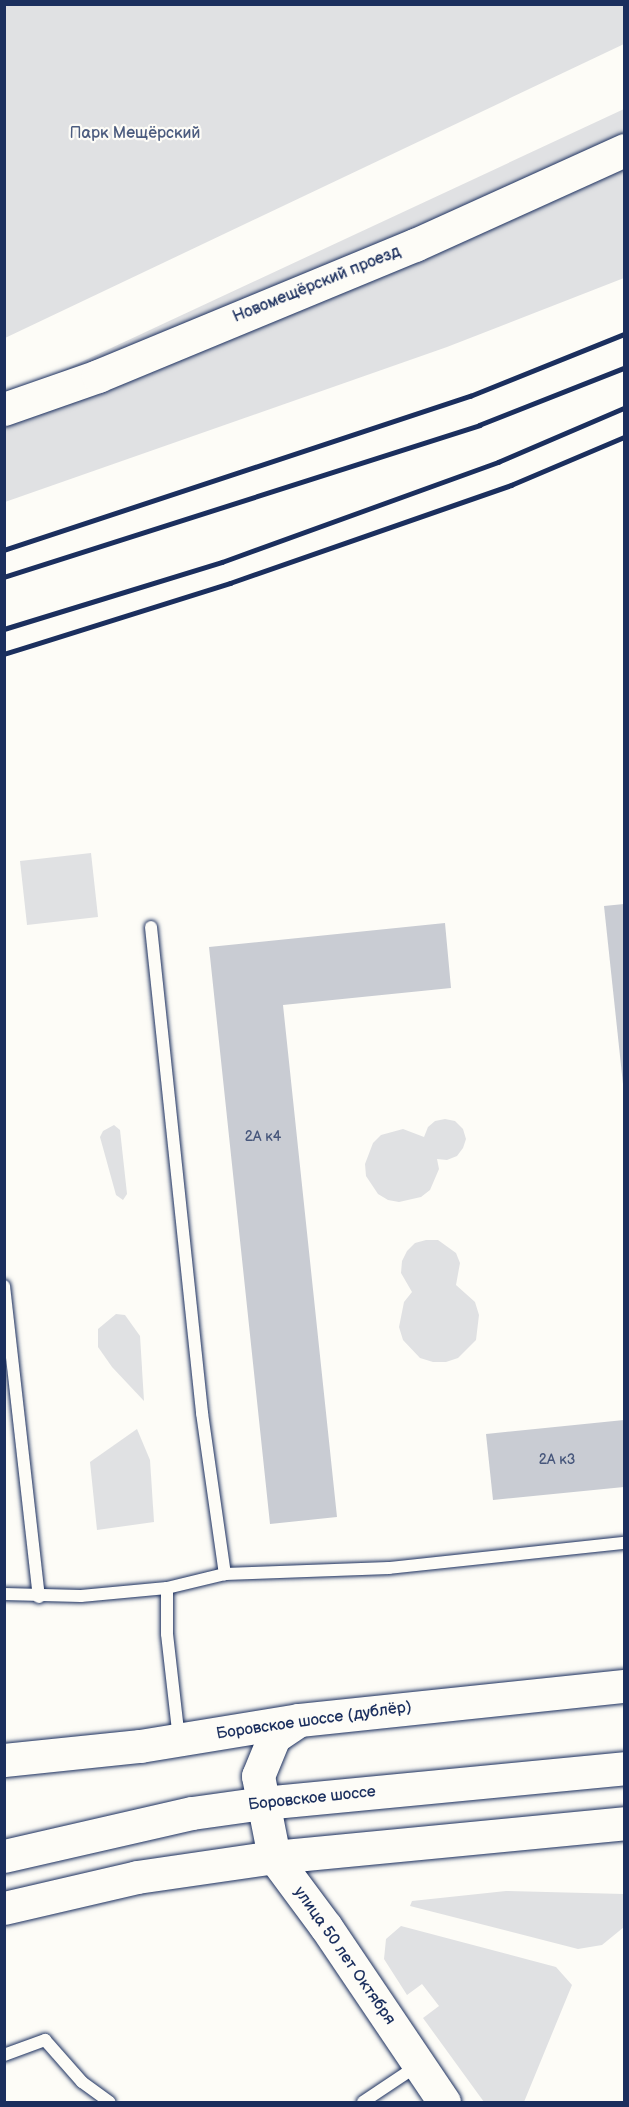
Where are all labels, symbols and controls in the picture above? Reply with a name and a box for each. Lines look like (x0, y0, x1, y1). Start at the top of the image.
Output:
park label: Парк Мещёрский (70, 124, 200, 144)
street label: Новомещёрский проезд (230, 243, 404, 327)
house number: 2А к4 (245, 1129, 281, 1145)
house number: 2А к3 (539, 1452, 575, 1468)
street label: Боровское шоссе (дублёр) (215, 1698, 413, 1744)
street label: Боровское шоссе (247, 1783, 377, 1815)
street label: улица 50 лет Октября (289, 1883, 399, 2029)

